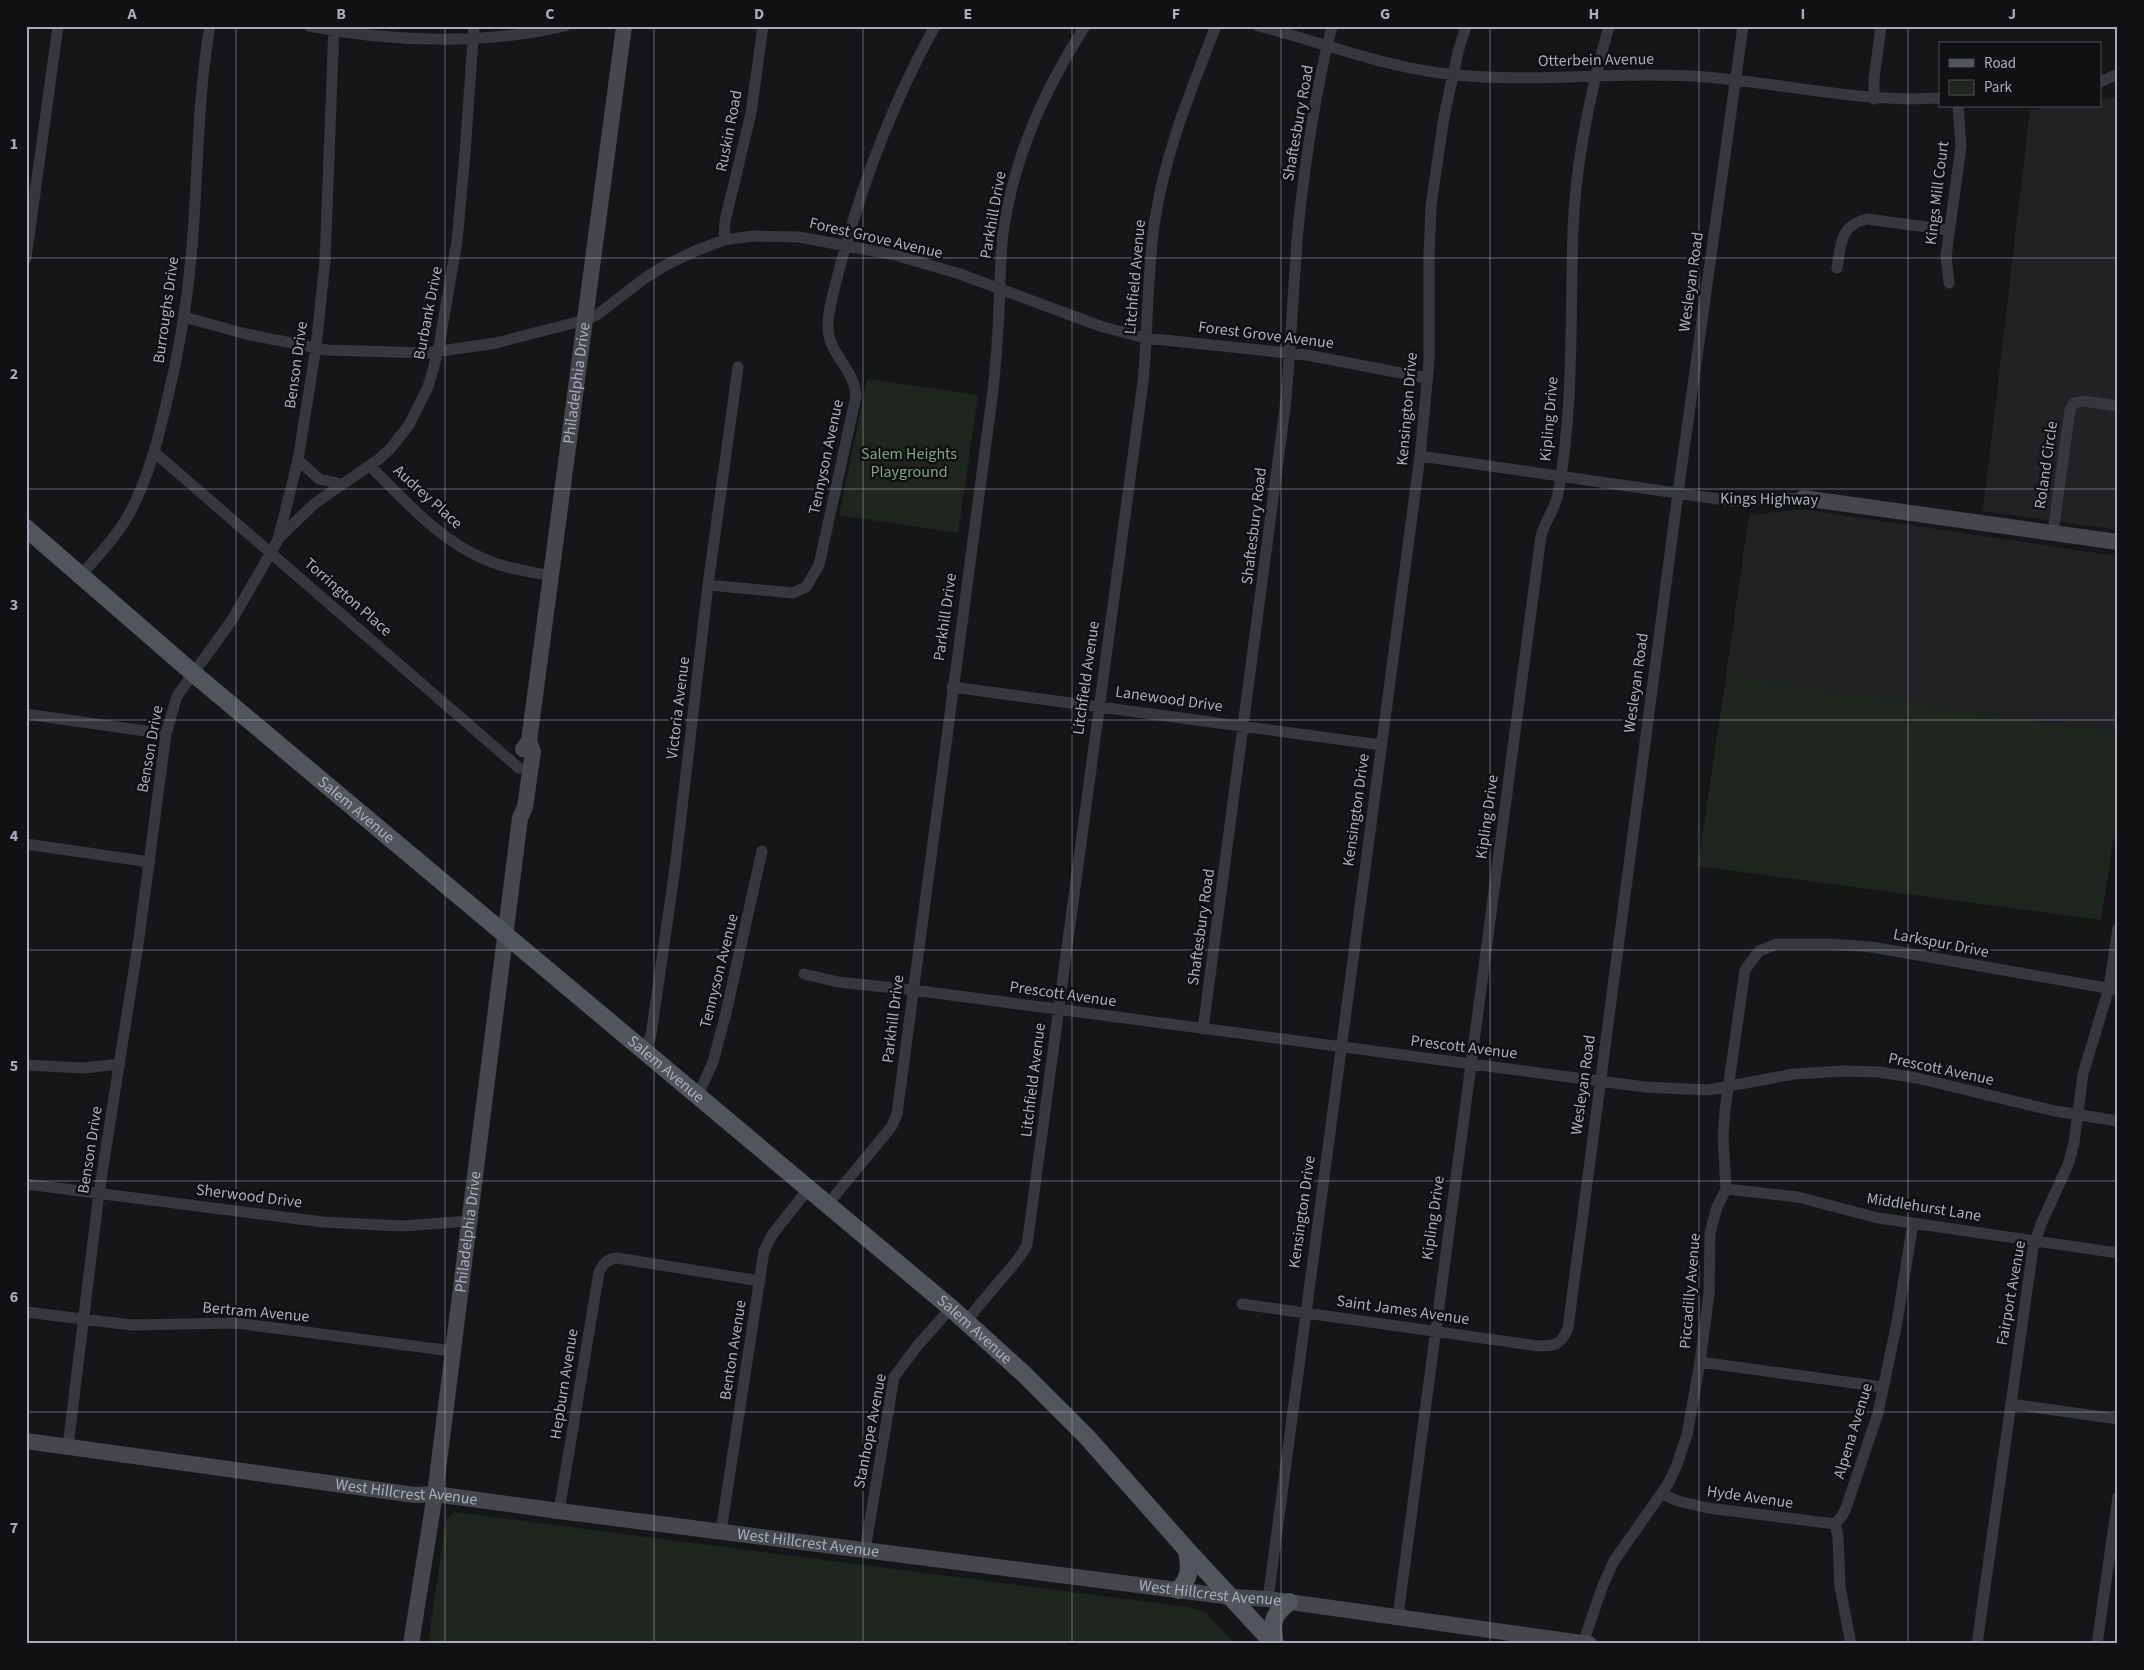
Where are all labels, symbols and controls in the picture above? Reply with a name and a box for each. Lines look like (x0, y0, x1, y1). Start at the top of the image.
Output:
text: A (126, 3, 137, 25)
text: B (336, 3, 346, 25)
text: C (545, 3, 555, 25)
text: D (754, 3, 764, 25)
text: E (964, 3, 972, 25)
text: F (1172, 3, 1180, 25)
text: G (1380, 3, 1390, 25)
text: H (1589, 3, 1599, 25)
text: I (1801, 3, 1805, 25)
text: J (2008, 3, 2016, 25)
legend (1939, 42, 2102, 108)
street label: Otterbein Avenue (1538, 48, 1654, 72)
text: Road (1984, 53, 2016, 74)
street label: Shaftesbury Road (1277, 63, 1319, 183)
text: Park (1984, 77, 2013, 98)
street label: Ruskin Road (710, 88, 748, 174)
text: 1 (10, 133, 18, 155)
street label: Kings Mill Court (1920, 139, 1954, 246)
street label: Parkhill Drive (974, 169, 1012, 261)
street label: Forest Grove Avenue (807, 212, 945, 264)
street label: Litchfield Avenue (1119, 219, 1151, 335)
street label: Wesleyan Road (1673, 231, 1709, 333)
street label: Burroughs Drive (148, 255, 184, 365)
street label: Burbank Drive (408, 264, 448, 362)
street label: Forest Grove Avenue (1197, 316, 1335, 354)
street label: Benson Drive (279, 320, 313, 410)
street label: Philadelphia Drive (558, 321, 596, 445)
street label: Kensington Drive (1391, 351, 1423, 467)
text: 2 (10, 363, 18, 385)
street label: Kipling Drive (1534, 376, 1564, 462)
street label: Tennyson Avenue (803, 397, 849, 517)
street label: Roland Circle (2029, 420, 2063, 510)
park label: Salem Heights Playground (861, 443, 957, 483)
street label: Audrey Place (389, 460, 467, 534)
street label: Shaftesbury Road (1236, 466, 1272, 586)
street label: Kings Highway (1720, 487, 1819, 511)
street label: Torrington Place (299, 553, 397, 641)
street label: Parkhill Drive (928, 572, 962, 662)
text: 3 (10, 594, 18, 616)
street label: Litchfield Avenue (1067, 620, 1105, 736)
street label: Wesleyan Road (1618, 632, 1654, 734)
street label: Victoria Avenue (661, 655, 695, 761)
street label: Lanewood Drive (1114, 681, 1224, 717)
street label: Benson Drive (132, 704, 168, 794)
street label: Kensington Drive (1337, 752, 1375, 868)
street label: Salem Avenue (313, 771, 399, 848)
street label: Kipling Drive (1470, 773, 1504, 861)
text: 4 (10, 825, 19, 847)
street label: Shaftesbury Road (1182, 867, 1220, 987)
street label: Tennyson Avenue (694, 911, 744, 1030)
street label: Larkspur Drive (1891, 923, 1991, 963)
street label: Parkhill Drive (877, 974, 909, 1064)
street label: Prescott Avenue (1008, 976, 1118, 1012)
street label: Litchfield Avenue (1015, 1022, 1051, 1138)
street label: Salem Avenue (623, 1030, 709, 1108)
street label: Prescott Avenue (1409, 1030, 1519, 1064)
street label: Wesleyan Road (1565, 1034, 1601, 1136)
street label: Prescott Avenue (1886, 1047, 1996, 1091)
text: 5 (10, 1055, 18, 1077)
street label: Benson Drive (72, 1105, 108, 1195)
street label: Kensington Drive (1283, 1154, 1321, 1270)
street label: Philadelphia Drive (449, 1170, 487, 1294)
street label: Kipling Drive (1416, 1174, 1450, 1262)
street label: Sherwood Drive (195, 1179, 303, 1213)
street label: Middlehurst Lane (1865, 1187, 1983, 1227)
street label: Piccadilly Avenue (1674, 1232, 1706, 1350)
street label: Fairport Avenue (1991, 1239, 2031, 1347)
text: 6 (10, 1286, 18, 1308)
street label: Salem Avenue (932, 1290, 1017, 1369)
street label: Saint James Avenue (1335, 1290, 1471, 1330)
street label: Bertram Avenue (202, 1296, 310, 1328)
street label: Benton Avenue (714, 1298, 752, 1402)
street label: Hepburn Avenue (544, 1327, 584, 1441)
street label: Stanhope Avenue (848, 1372, 892, 1490)
street label: Alpena Avenue (1828, 1380, 1878, 1482)
street label: West Hillcrest Avenue (334, 1473, 479, 1511)
street label: Hyde Avenue (1705, 1480, 1795, 1514)
text: 7 (10, 1517, 18, 1539)
street label: West Hillcrest Avenue (736, 1523, 880, 1563)
street label: West Hillcrest Avenue (1137, 1574, 1283, 1612)

